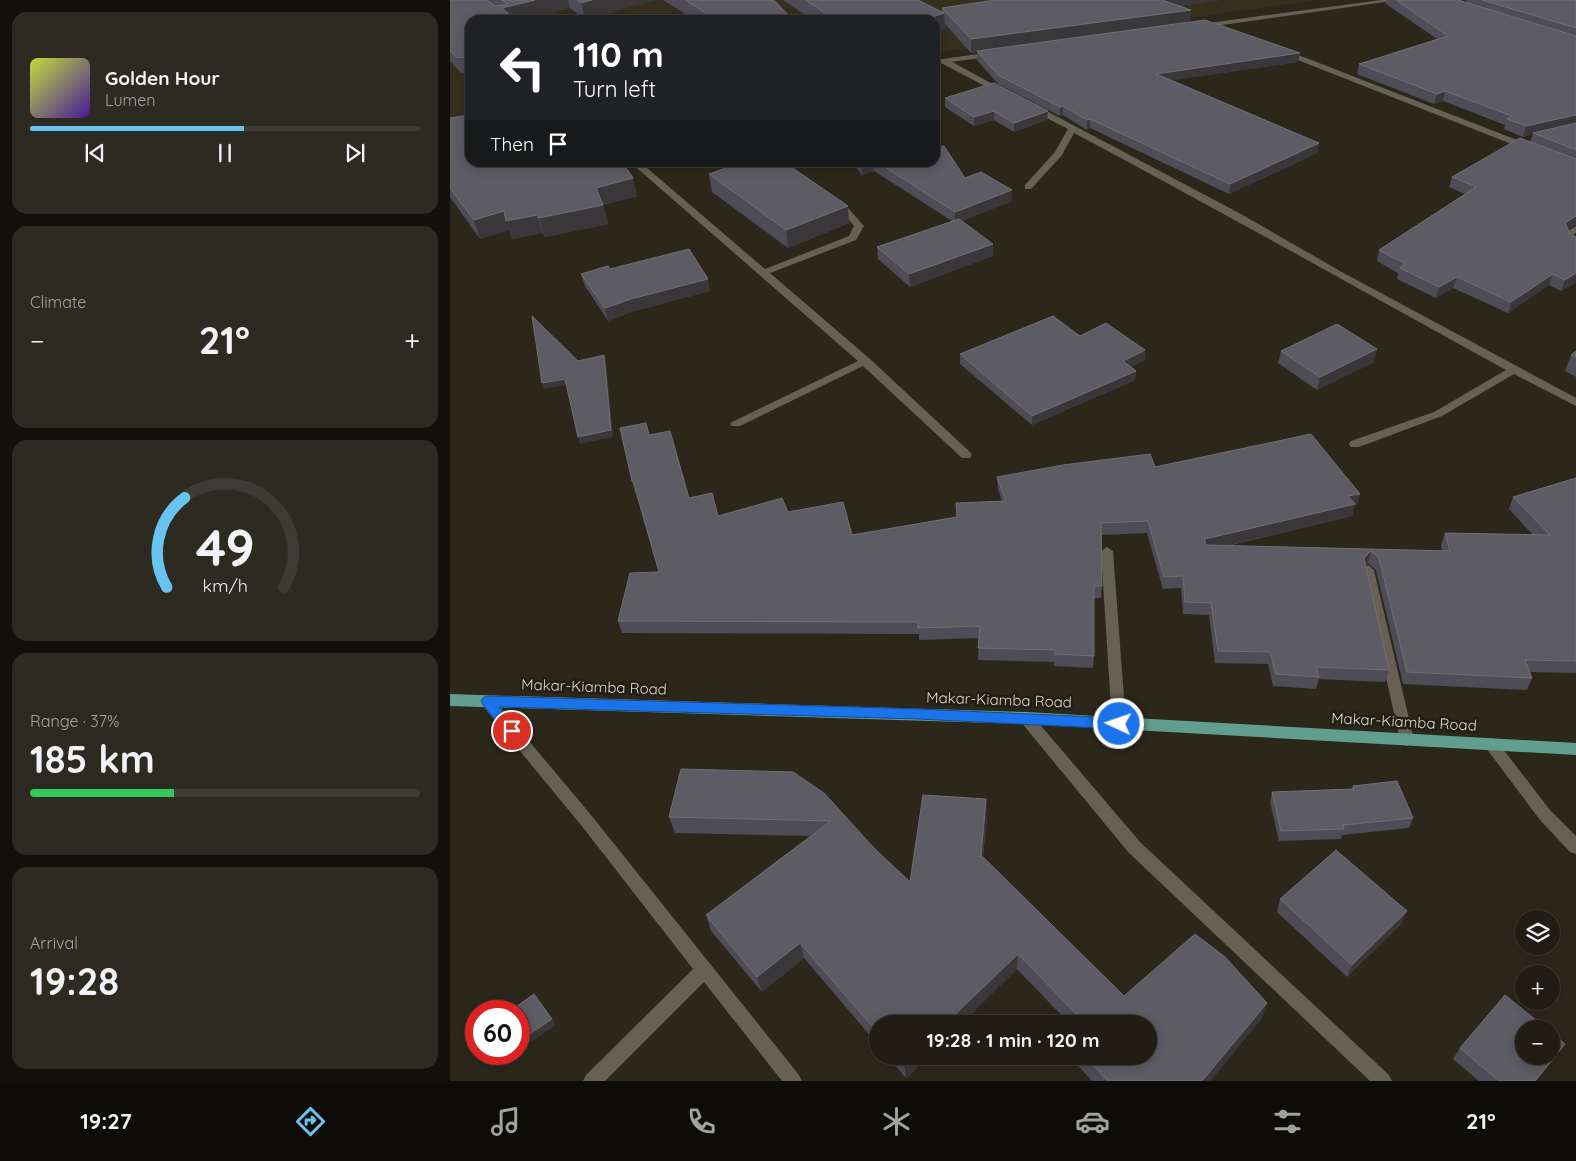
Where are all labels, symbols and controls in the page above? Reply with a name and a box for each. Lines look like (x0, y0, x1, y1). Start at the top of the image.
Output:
text: 110 m (573, 32, 664, 76)
icon: left (490, 35, 555, 100)
text: Golden Hour (105, 66, 220, 90)
text: Turn left (573, 75, 656, 103)
text: Lumen (105, 90, 156, 110)
icon: arrive (544, 130, 572, 158)
text: Then (490, 132, 534, 156)
icon: previous (81, 139, 109, 167)
icon: pause (211, 139, 239, 167)
icon: next (341, 139, 369, 167)
text: Climate (30, 292, 86, 312)
text: 21° (199, 316, 250, 364)
text: − (30, 323, 45, 358)
text: + (404, 323, 420, 358)
text: 49 (195, 514, 255, 579)
text: km/h (202, 574, 248, 596)
street label: Makar-Kiamba Road (521, 674, 667, 699)
street label: Makar-Kiamba Road (926, 687, 1072, 712)
position arrow (1092, 697, 1144, 749)
street label: Makar-Kiamba Road (1331, 708, 1477, 735)
pin (491, 710, 533, 752)
text: Range · 37% (30, 711, 119, 731)
icon: arrive (498, 717, 526, 745)
text: 185 km (30, 735, 155, 783)
map controls (1515, 910, 1560, 1065)
button: layers (1515, 910, 1560, 955)
text: Arrival (30, 933, 78, 953)
text: 19:28 (30, 957, 119, 1005)
button: + (1515, 965, 1560, 1010)
speed limit sign: 60 (465, 1000, 530, 1065)
button: − (1515, 1020, 1560, 1065)
text: 19:28 · 1 min · 120 m (926, 1028, 1100, 1052)
icon: directions (293, 1104, 328, 1139)
icon: music (488, 1104, 523, 1139)
icon: phone (684, 1104, 719, 1139)
icon: climate (879, 1104, 914, 1139)
icon: car (1075, 1104, 1110, 1139)
icon: filters (1270, 1104, 1305, 1139)
text: 19:27 (80, 1107, 132, 1135)
text: 21° (1466, 1107, 1496, 1135)

